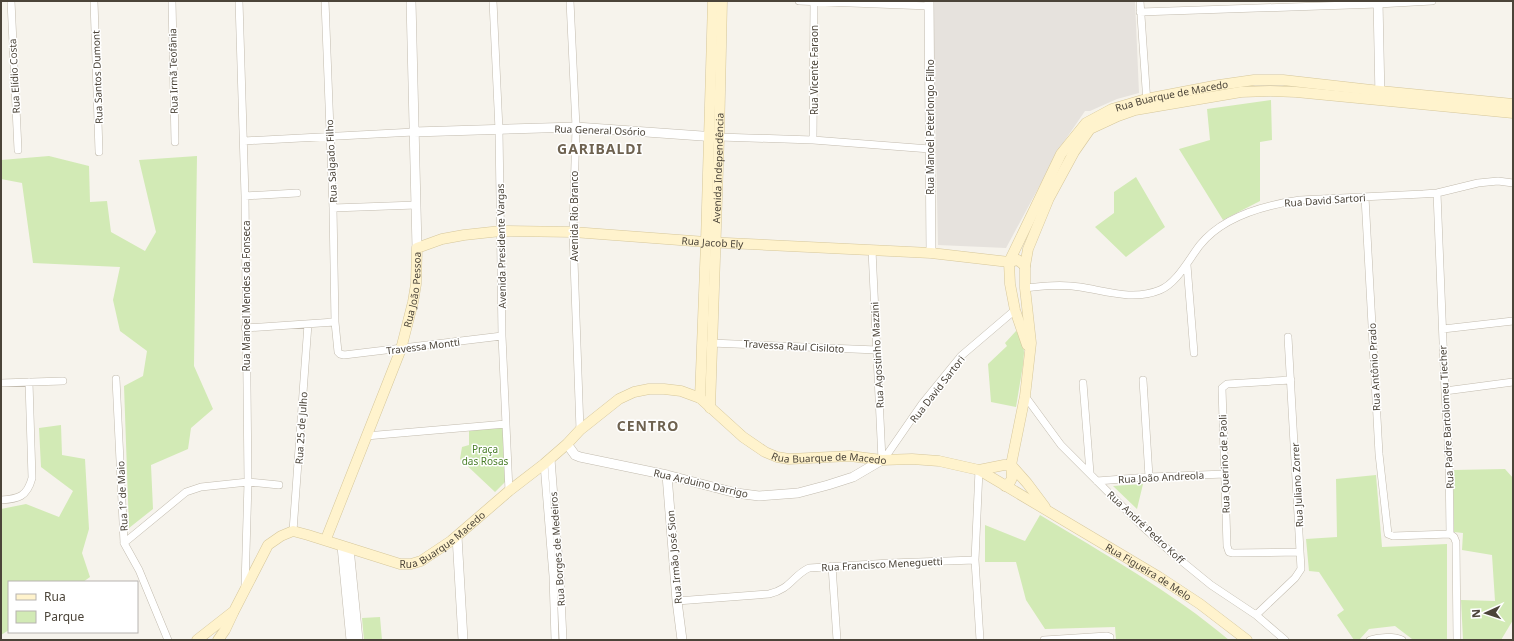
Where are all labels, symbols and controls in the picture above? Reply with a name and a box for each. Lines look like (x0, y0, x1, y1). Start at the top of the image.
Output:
street label: Rua Vicente Faraon (807, 25, 821, 115)
street label: Rua Irmã Teofânia (165, 28, 181, 114)
street label: Rua Santos Dumont (88, 30, 106, 124)
street label: Rua Elídio Costa (5, 38, 23, 114)
street label: Rua Manoel Peterlongo Filho (923, 59, 937, 195)
street label: Rua Buarque de Macedo (1114, 77, 1229, 115)
street label: Avenida Independência (709, 113, 727, 224)
street label: Rua Salgado Filho (322, 119, 340, 203)
street label: Rua General Osório (554, 121, 646, 139)
district label: GARIBALDI (557, 139, 643, 158)
street label: Avenida Rio Branco (567, 171, 581, 261)
street label: Avenida Presidente Vargas (493, 183, 509, 309)
street label: Rua David Sartori (1284, 190, 1366, 210)
street label: Rua Manoel Mendes da Fonseca (239, 220, 253, 372)
street label: Rua Jacob Ely (681, 233, 745, 251)
street label: Rua João Pessoa (400, 251, 424, 329)
street label: Rua Agostinho Mazzini (867, 301, 887, 409)
street label: Rua Antônio Prado (1365, 323, 1383, 411)
street label: Travessa Montti (385, 335, 461, 357)
street label: Travessa Raul Cisiloto (743, 336, 845, 356)
street label: Rua Padre Bartolomeu Tiecher (1435, 345, 1457, 489)
street label: Rua David Sartori (906, 353, 968, 425)
street label: Rua 25 de Julho (291, 391, 311, 465)
street label: Rua Querino de Paoli (1215, 414, 1233, 514)
district label: CENTRO (617, 416, 679, 435)
park label: Praça das Rosas (462, 442, 509, 468)
street label: Rua Juliano Zorrer (1288, 442, 1306, 528)
street label: Rua Buarque de Macedo (769, 449, 887, 467)
street label: Rua 1º de Maio (113, 460, 131, 532)
street label: Rua Arduino Darrigo (652, 465, 750, 501)
street label: Rua João Andreola (1118, 468, 1204, 486)
street label: Rua André Pedro Koff (1104, 487, 1189, 567)
street label: Rua Borges de Medeiros (546, 491, 568, 607)
street label: Rua Buarque Macedo (400, 508, 488, 571)
street label: Rua Irmão José Sion (663, 510, 685, 604)
street label: Rua Figueira de Melo (1103, 540, 1194, 604)
street label: Rua Francisco Meneguetti (821, 554, 943, 574)
legend (8, 581, 138, 633)
text: Rua (44, 588, 66, 605)
north arrow (1466, 593, 1506, 633)
text: Parque (44, 608, 85, 625)
text: N (1468, 609, 1483, 618)

